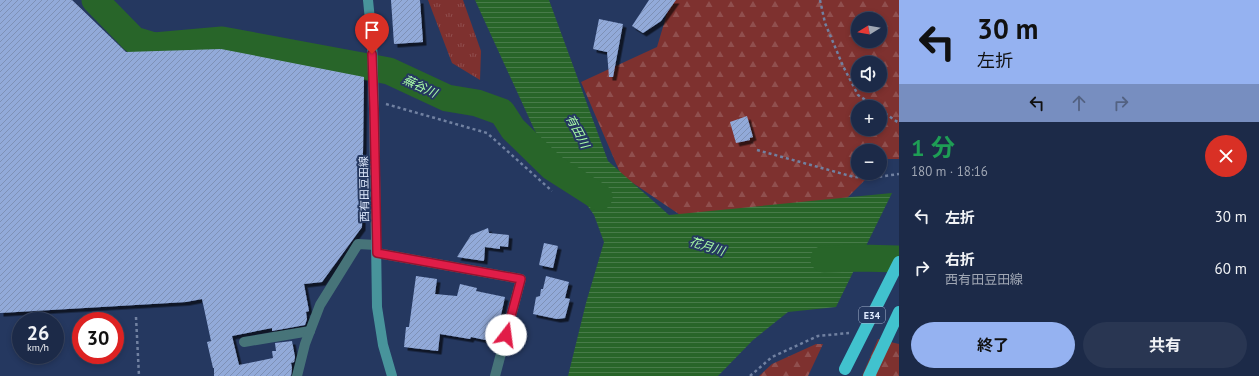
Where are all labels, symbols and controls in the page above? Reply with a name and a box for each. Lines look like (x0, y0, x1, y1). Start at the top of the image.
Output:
text: 30 m (977, 10, 1038, 47)
north arrow (851, 12, 887, 48)
map controls (851, 12, 887, 180)
pin (355, 13, 389, 54)
icon: left (911, 16, 963, 68)
icon: arrive (361, 19, 383, 41)
text: 左折 (977, 49, 1013, 72)
button: sound (851, 56, 887, 92)
water label: 蕪谷川 (401, 72, 441, 101)
icon: left (1026, 92, 1048, 114)
icon: ahead (1068, 92, 1090, 114)
icon: right (1110, 92, 1132, 114)
button: + (851, 100, 887, 136)
water label: 有田川 (563, 112, 594, 152)
text: 1 分 (911, 132, 955, 163)
button: close (1205, 135, 1247, 177)
button: − (851, 144, 887, 180)
street label: 西有田豆田線 (356, 156, 372, 222)
text: 180 m · 18:16 (911, 163, 988, 180)
icon: left (911, 205, 933, 227)
text: 30 m (1214, 207, 1247, 226)
text: 左折 (945, 208, 975, 227)
water label: 花月川 (688, 234, 728, 259)
text: 右折 (945, 250, 975, 269)
icon: right (911, 257, 933, 279)
text: 60 m (1214, 259, 1247, 278)
text: 西有田豆田線 (945, 271, 1023, 288)
road number: E34 (859, 307, 885, 323)
speed limit sign: 30 (72, 312, 124, 364)
position arrow (485, 314, 527, 356)
text: 26 (27, 320, 49, 346)
button: 終了 (911, 322, 1075, 368)
button: 共有 (1083, 322, 1247, 368)
text: km/h (27, 341, 49, 354)

